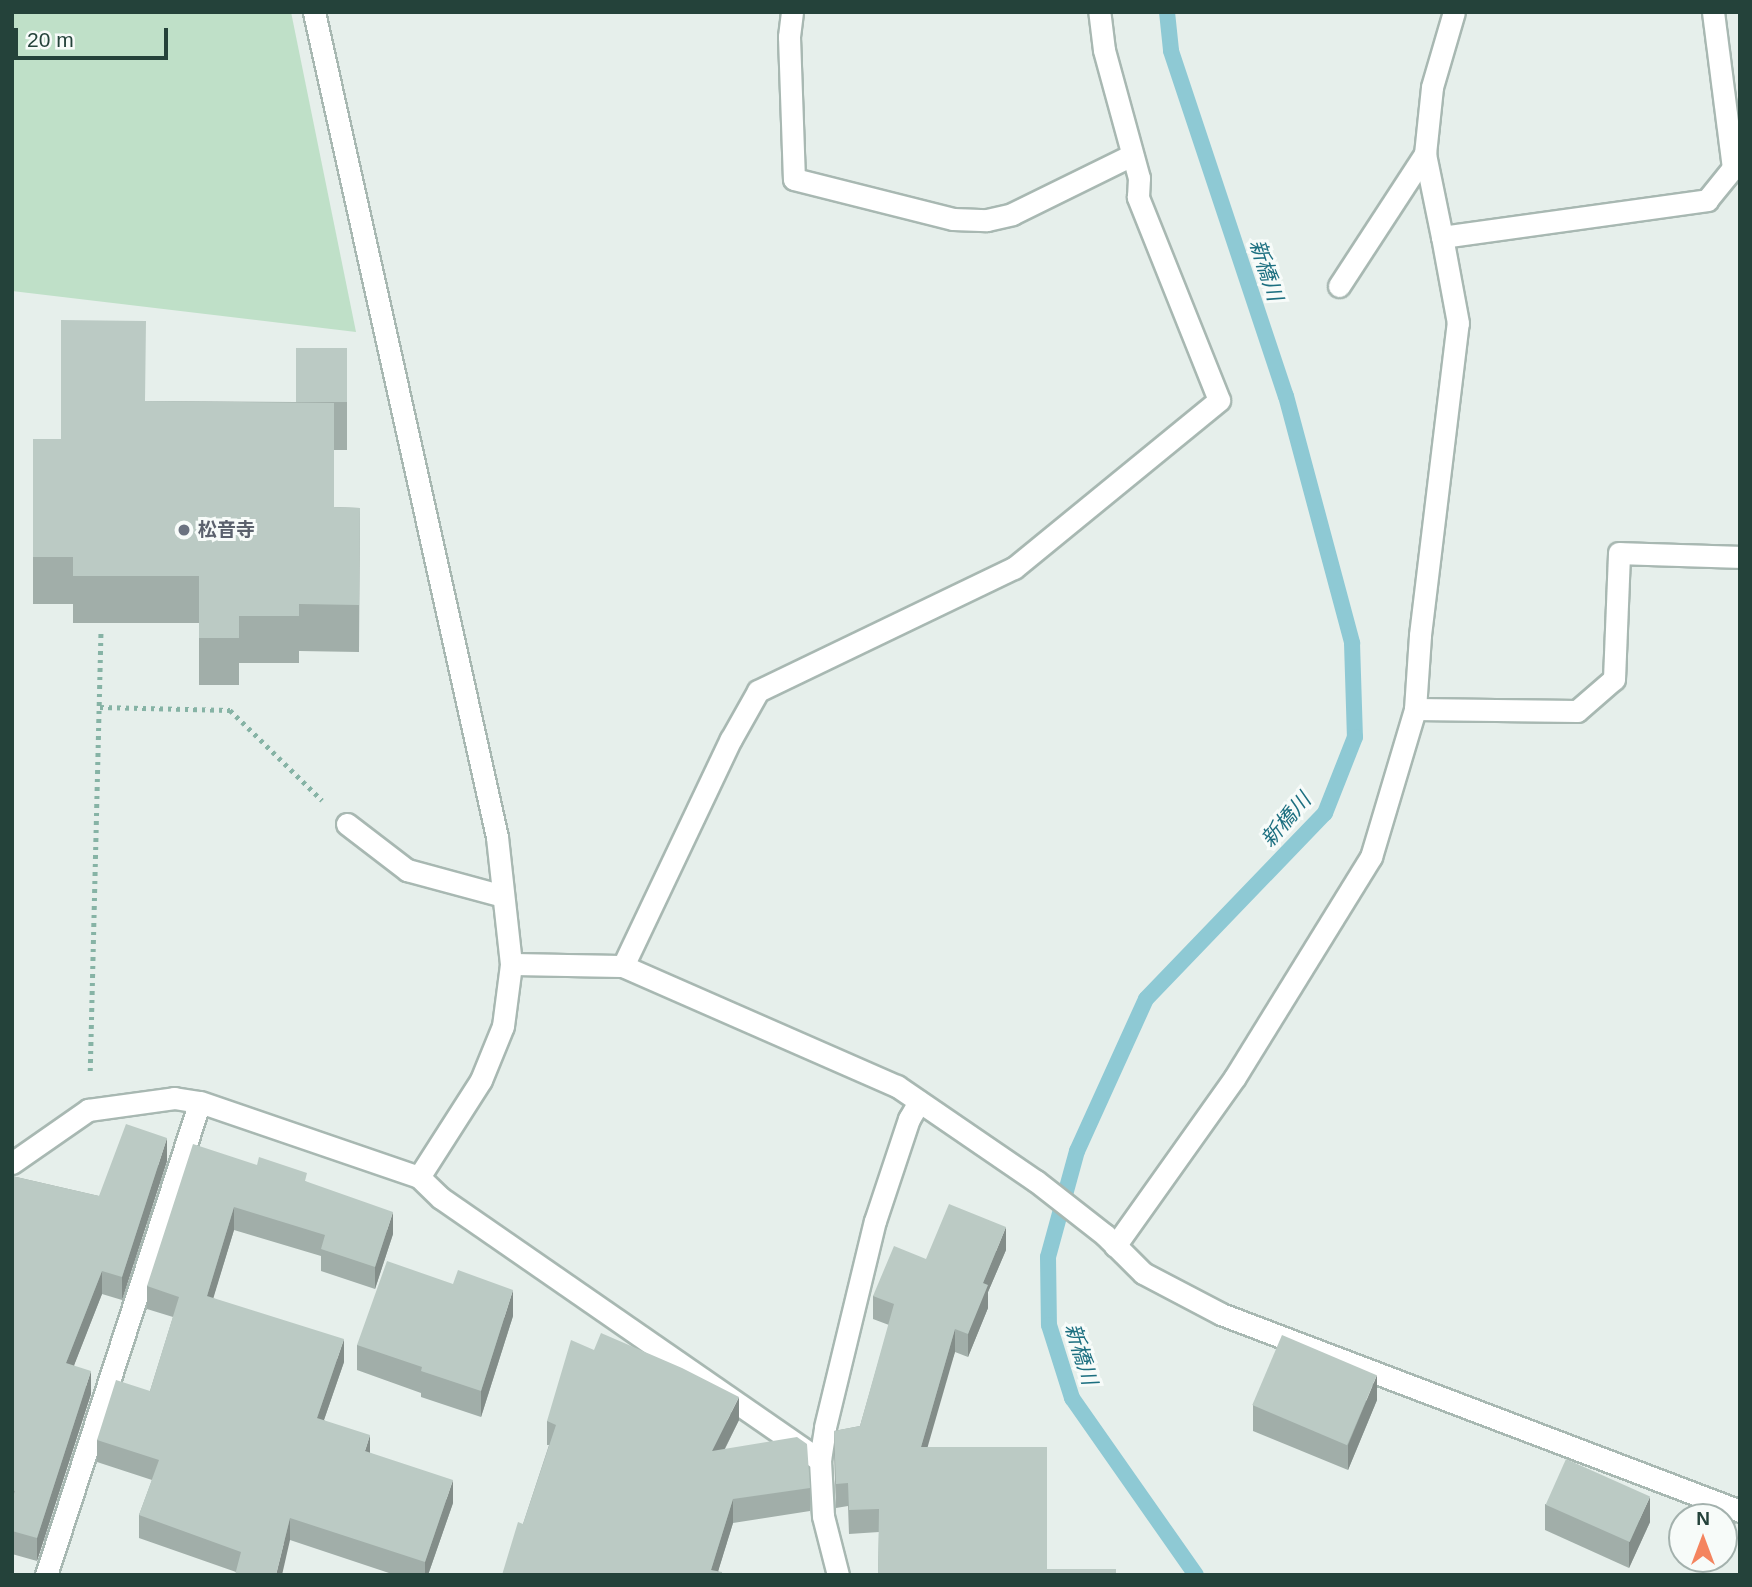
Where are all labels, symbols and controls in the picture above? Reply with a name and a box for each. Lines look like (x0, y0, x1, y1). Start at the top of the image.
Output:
scale bar (18, 14, 172, 58)
text: 20 m (27, 28, 74, 51)
water label: 新橋川 (1244, 236, 1288, 304)
place label: 松音寺 (198, 519, 255, 541)
marker: 松音寺 (176, 522, 192, 538)
water label: 新橋川 (1256, 788, 1316, 852)
water label: 新橋川 (1060, 1320, 1102, 1388)
north arrow (1668, 1503, 1738, 1573)
text: N (1696, 1508, 1710, 1529)

